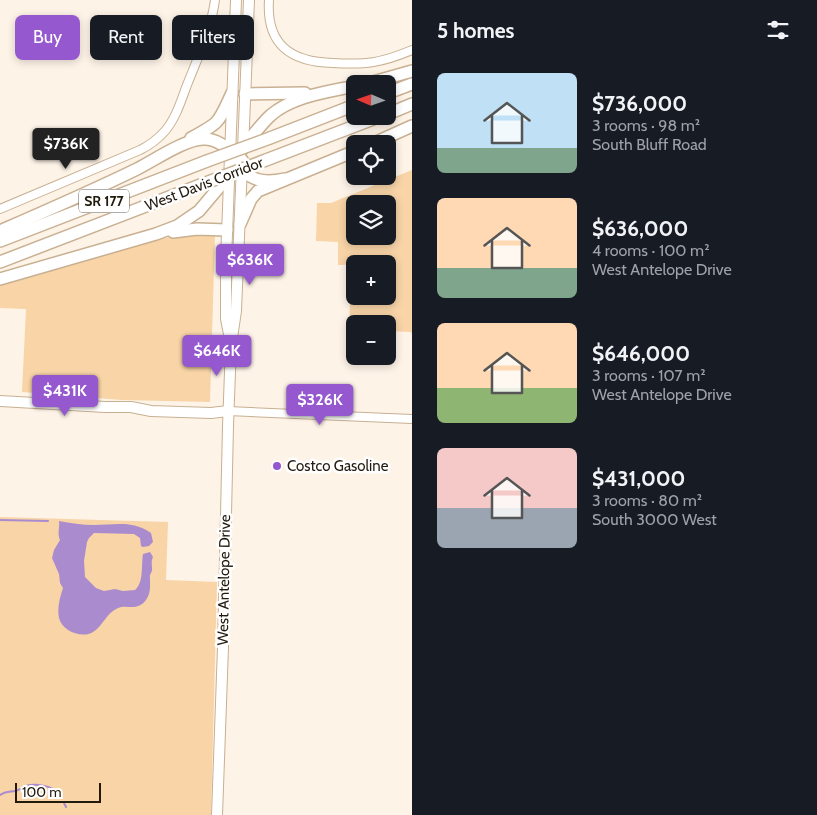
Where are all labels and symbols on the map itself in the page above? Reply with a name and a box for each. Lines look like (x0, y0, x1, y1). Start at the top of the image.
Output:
north arrow (346, 75, 396, 125)
pin: $736K (31, 128, 101, 170)
street label: West Davis Corridor (142, 153, 266, 215)
road number: SR 177 (79, 190, 129, 212)
pin: $636K (215, 244, 285, 286)
pin: $646K (182, 334, 252, 377)
pin: $431K (30, 374, 100, 417)
pin: $326K (285, 384, 355, 426)
place label: Costco Gasoline (287, 457, 389, 475)
marker: Costco Gasoline (271, 460, 283, 472)
street label: West Antelope Drive (214, 514, 234, 646)
scale bar (15, 780, 101, 803)

